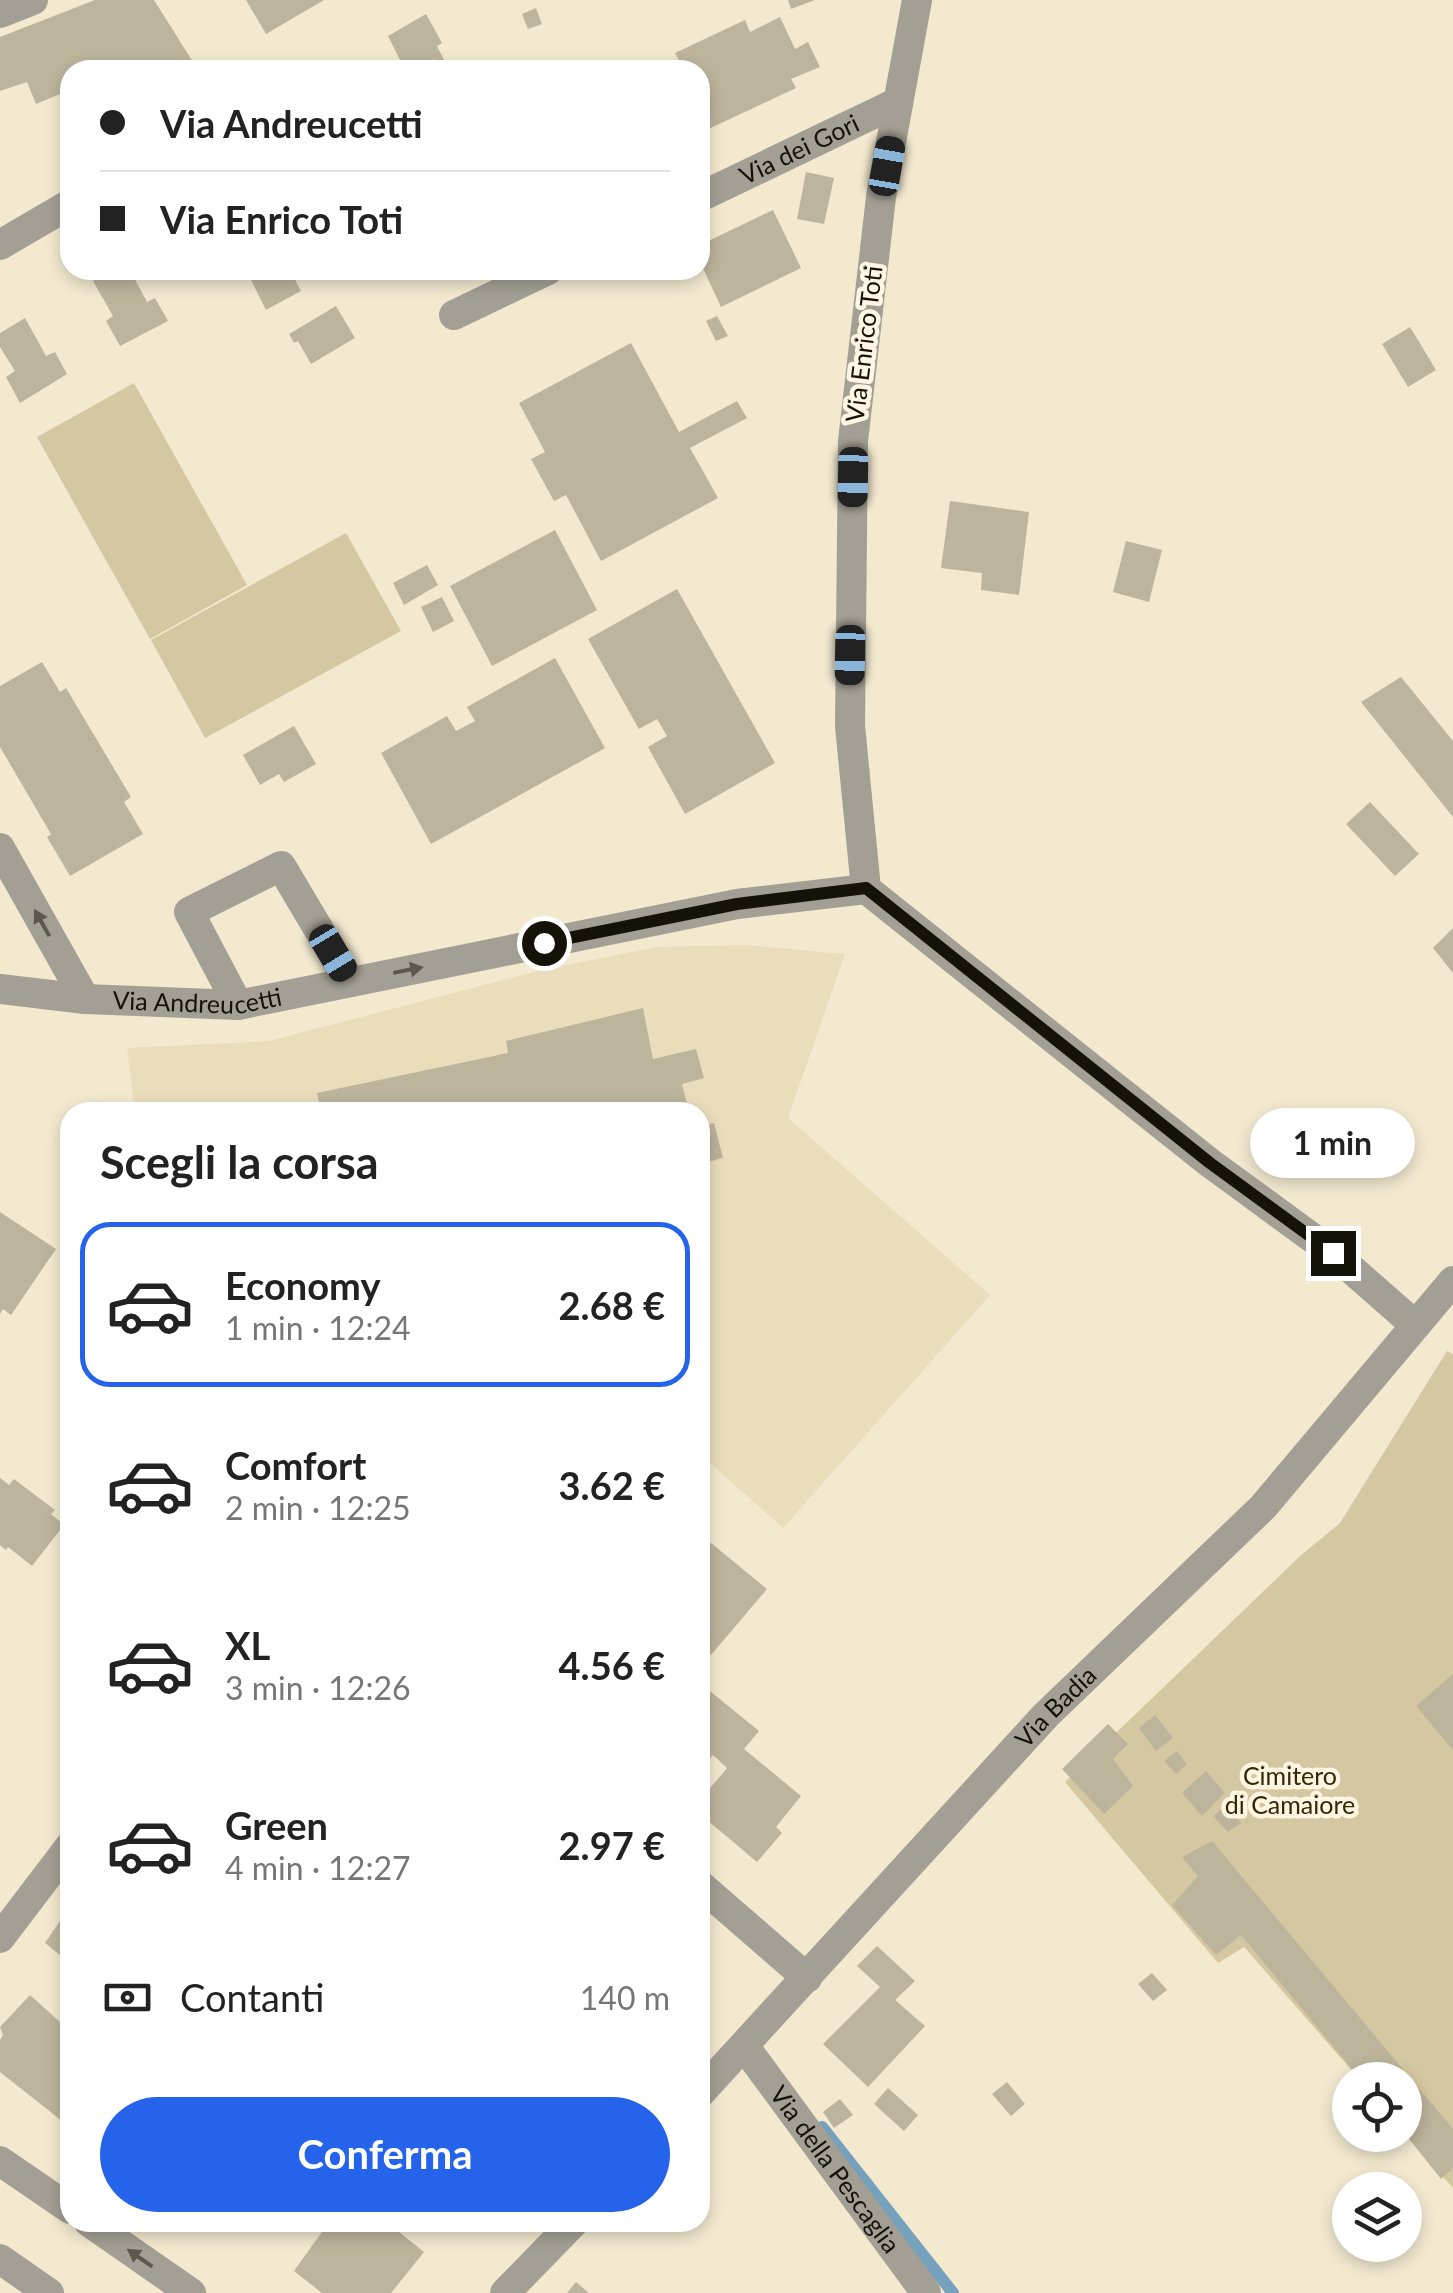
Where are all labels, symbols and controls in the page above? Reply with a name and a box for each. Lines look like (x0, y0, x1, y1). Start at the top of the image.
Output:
text: Via Andreucetti (160, 100, 423, 146)
street label: Via dei Gori (734, 107, 863, 190)
car (867, 134, 907, 198)
text: Via Enrico Toti (160, 196, 403, 242)
street label: Via Enrico Toti (839, 264, 887, 424)
car (837, 447, 869, 507)
car (834, 625, 866, 685)
one-way arrow (34, 909, 51, 938)
car (305, 920, 361, 986)
route start (522, 921, 567, 966)
one-way arrow (393, 962, 424, 978)
street label: Via Andreucetti (112, 981, 284, 1020)
callout: 1 min (1250, 1108, 1416, 1178)
text: 1 min (1293, 1123, 1372, 1162)
text: Scegli la corsa (100, 1135, 379, 1189)
route end (1311, 1231, 1356, 1276)
icon: car (105, 1260, 195, 1350)
text: Economy (225, 1262, 380, 1308)
text: 2.68 € (559, 1282, 665, 1328)
text: 1 min · 12:24 (225, 1308, 411, 1347)
icon: car (105, 1440, 195, 1530)
text: Comfort (225, 1442, 366, 1488)
text: 3.62 € (559, 1462, 665, 1508)
text: 2 min · 12:25 (225, 1488, 411, 1527)
icon: car (105, 1620, 195, 1710)
text: XL (225, 1622, 270, 1668)
text: 4.56 € (559, 1642, 665, 1688)
street label: Via Badia (1008, 1659, 1102, 1753)
text: 3 min · 12:26 (225, 1668, 411, 1707)
park label: Cimitero di Camaiore (1225, 1760, 1355, 1819)
icon: car (105, 1800, 195, 1890)
text: Green (225, 1802, 328, 1848)
text: 2.97 € (559, 1822, 665, 1868)
text: 4 min · 12:27 (225, 1848, 411, 1887)
icon: cash (100, 1970, 155, 2025)
text: Contanti (180, 1974, 324, 2020)
text: 140 m (580, 1978, 670, 2017)
map controls (1332, 2062, 1422, 2262)
button: locate (1332, 2062, 1422, 2152)
street label: Via della Pescaglia (765, 2079, 907, 2258)
button: Conferma (100, 2097, 670, 2212)
button: layers (1332, 2172, 1422, 2262)
one-way arrow (127, 2249, 154, 2268)

